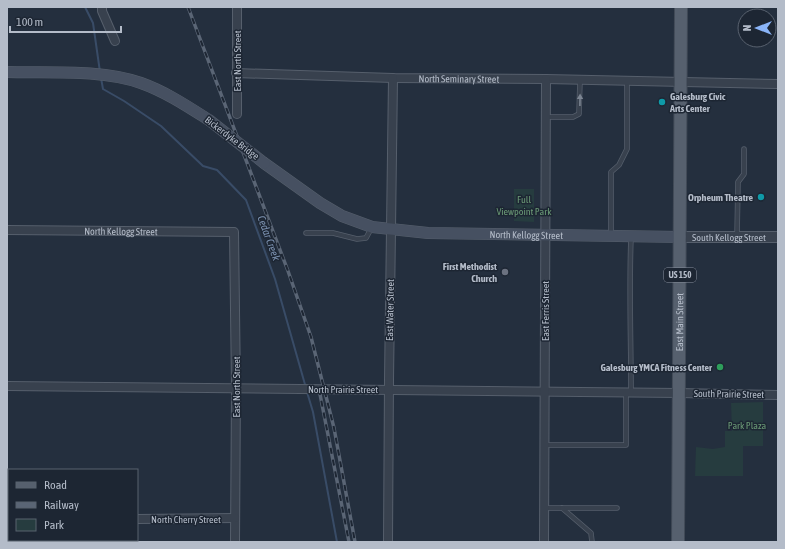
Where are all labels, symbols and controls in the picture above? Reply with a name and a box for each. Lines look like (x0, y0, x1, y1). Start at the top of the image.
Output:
scale bar (10, 8, 121, 34)
north arrow (737, 8, 777, 48)
text: 100 m (16, 15, 43, 29)
text: N (741, 25, 753, 31)
street label: East North Street (232, 30, 243, 92)
street label: North Seminary Street (418, 73, 499, 84)
place label: Galesburg Civic Arts Center (669, 91, 726, 114)
one-way arrow (577, 93, 583, 106)
marker: Galesburg Civic Arts Center (657, 97, 667, 107)
street label: Bickerdyke Bridge (203, 114, 262, 162)
place label: Orpheum Theatre (688, 192, 753, 203)
marker: Orpheum Theatre (756, 192, 766, 202)
park label: Full Viewpoint Park (496, 194, 552, 217)
water label: Cedar Creek (255, 214, 283, 262)
street label: North Kellogg Street (84, 225, 158, 237)
street label: North Kellogg Street (489, 228, 563, 241)
street label: South Kellogg Street (692, 232, 766, 243)
place label: First Methodist Church (443, 261, 497, 284)
marker: First Methodist Church (500, 267, 510, 277)
road number: US 150 (664, 268, 696, 282)
street label: East Water Street (384, 279, 396, 341)
street label: East Ferris Street (540, 281, 551, 341)
street label: East Main Street (674, 293, 685, 351)
street label: East North Street (231, 356, 242, 418)
place label: Galesburg YMCA Fitness Center (600, 362, 713, 373)
marker: Galesburg YMCA Fitness Center (715, 362, 725, 372)
street label: North Prairie Street (308, 384, 378, 395)
street label: South Prairie Street (694, 388, 764, 400)
park label: Park Plaza (728, 420, 767, 431)
legend (8, 469, 138, 541)
text: Road (44, 478, 67, 492)
text: Railway (44, 498, 79, 512)
street label: North Cherry Street (151, 514, 221, 525)
text: Park (44, 518, 65, 532)

